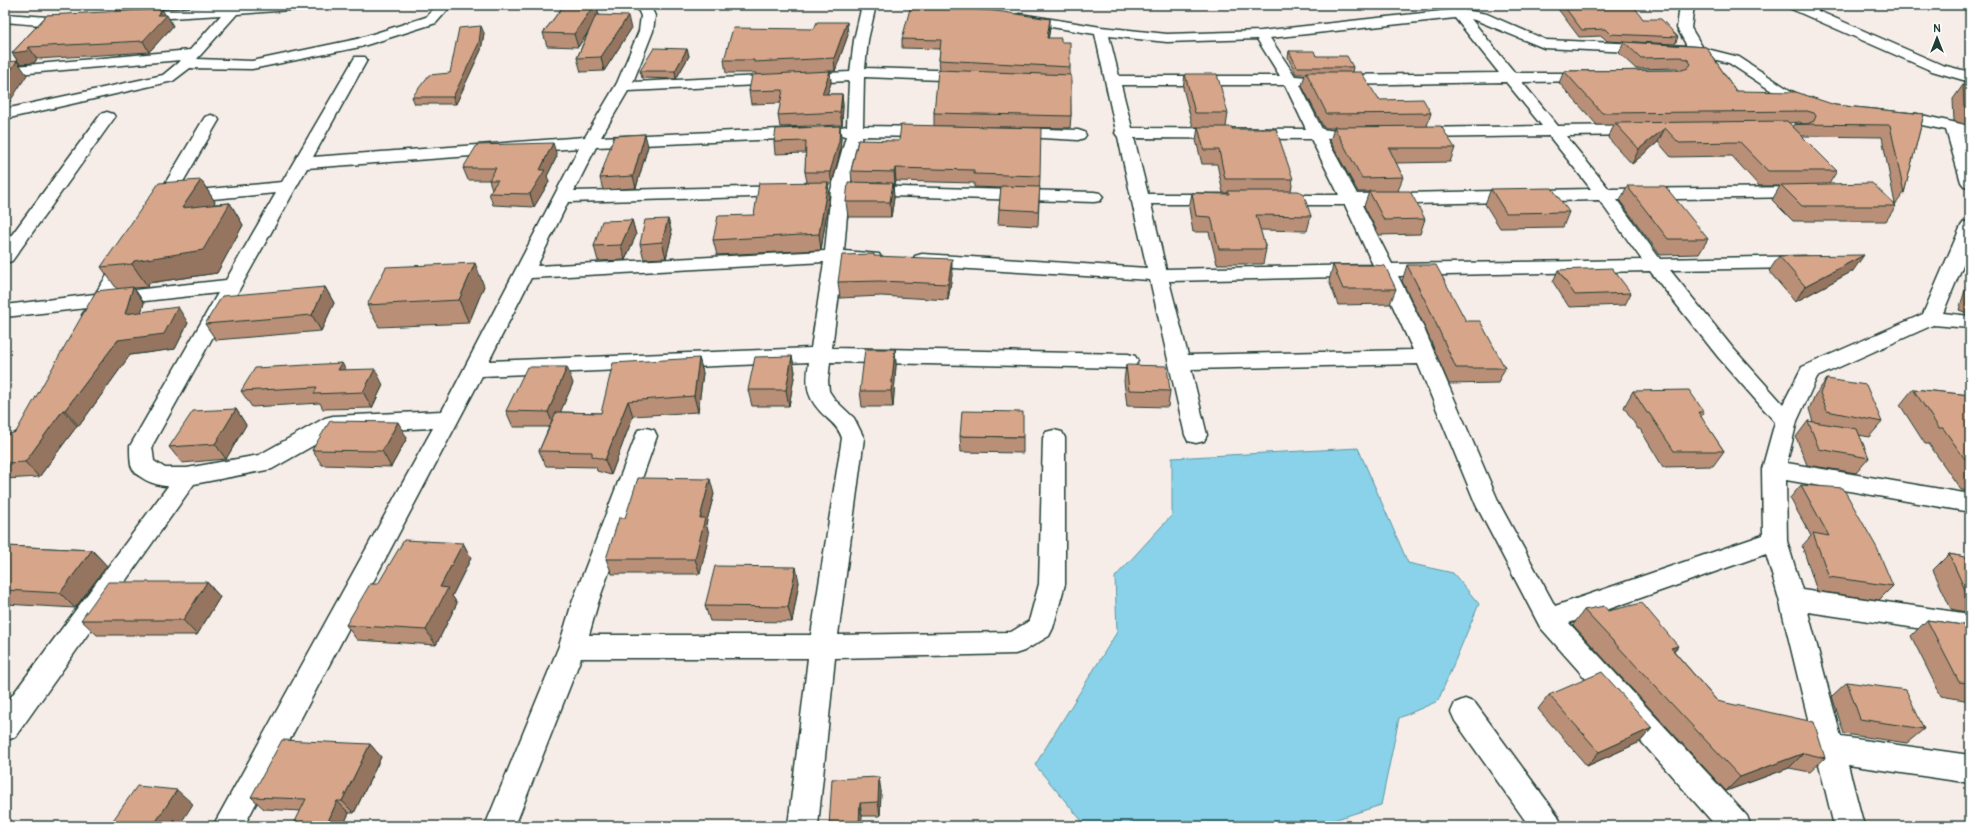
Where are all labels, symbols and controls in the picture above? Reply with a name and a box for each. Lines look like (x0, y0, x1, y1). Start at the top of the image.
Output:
north arrow (1917, 18, 1957, 58)
text: N (1933, 22, 1941, 35)

